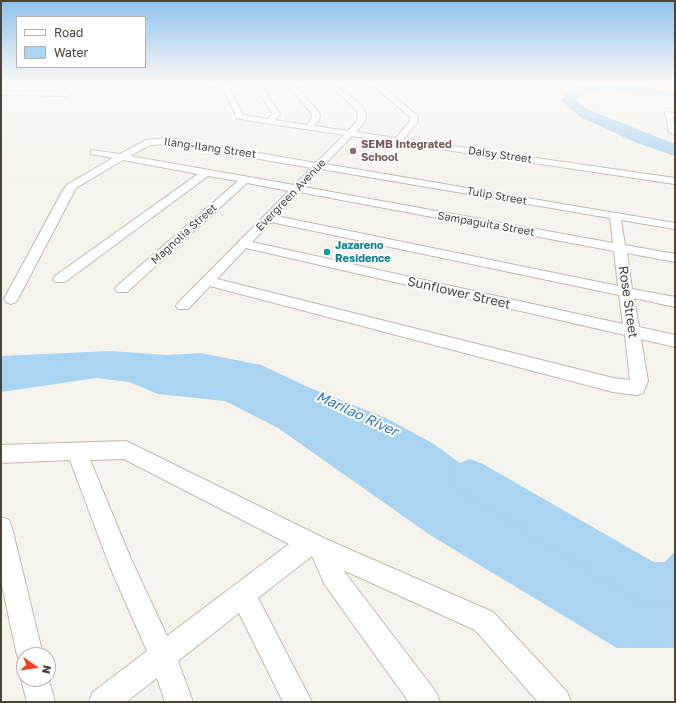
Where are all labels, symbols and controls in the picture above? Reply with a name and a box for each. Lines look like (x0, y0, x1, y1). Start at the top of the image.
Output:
legend (16, 16, 146, 68)
text: Road (54, 25, 83, 40)
text: Water (54, 45, 88, 60)
street label: Ilang-Ilang Street (163, 135, 257, 161)
place label: SEMB Integrated School (361, 138, 452, 164)
street label: Daisy Street (467, 144, 533, 166)
marker: SEMB Integrated School (348, 146, 358, 156)
street label: Evergreen Avenue (253, 156, 329, 234)
street label: Tulip Street (466, 184, 528, 208)
street label: Magnolia Street (148, 201, 220, 267)
street label: Sampaguita Street (436, 209, 536, 239)
place label: Jazareno Residence (335, 239, 391, 265)
marker: Jazareno Residence (322, 247, 332, 257)
street label: Rose Street (615, 265, 641, 339)
street label: Sunflower Street (406, 274, 512, 312)
water label: Marilao River (314, 388, 400, 440)
north arrow (16, 647, 56, 687)
text: N (40, 664, 54, 675)

